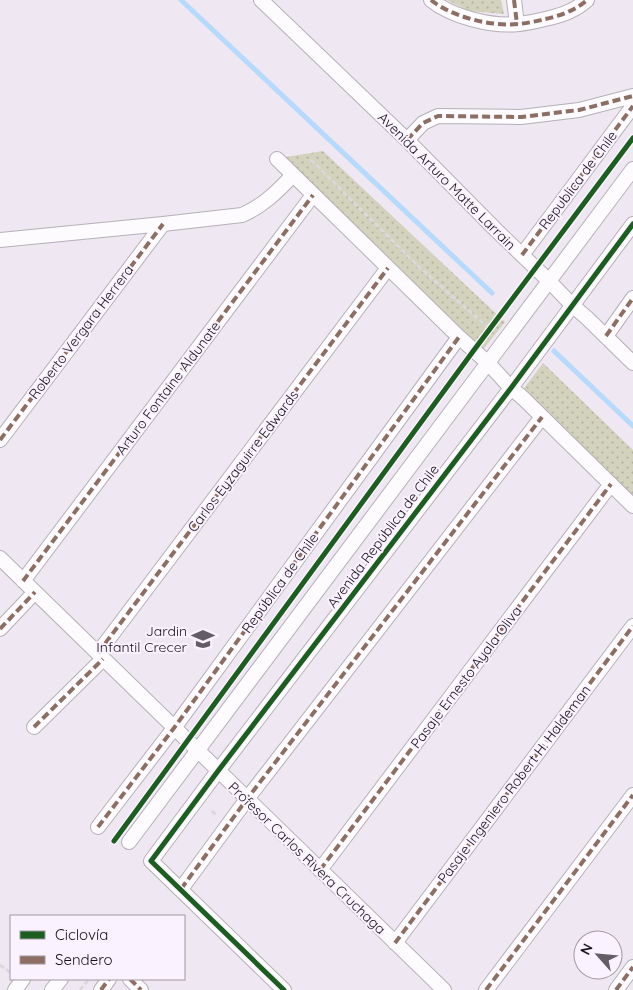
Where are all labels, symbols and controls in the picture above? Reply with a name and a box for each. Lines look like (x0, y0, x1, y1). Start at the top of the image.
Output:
street label: Avenida Arturo Matte Larrain (374, 108, 520, 254)
street label: Republica de Chile (535, 127, 621, 233)
street label: Roberto Vergara Herrera (25, 261, 137, 403)
street label: Arturo Fontaine Aldunate (112, 318, 224, 458)
street label: Carlos Eyzaguirre Edwards (184, 386, 302, 536)
street label: Avenida República de Chile (323, 461, 443, 611)
street label: República de Chile (238, 529, 322, 637)
street label: Pasaje Ernesto Ayala Oliva (407, 602, 525, 752)
place label: Jardin Infantil Crecer (96, 622, 188, 656)
school or university icon: Jardin Infantil Crecer (190, 626, 216, 652)
street label: Pasaje Ingeniero Robert H. Haldeman (433, 681, 595, 887)
street label: Profesor Carlos Rivera Cruchaga (225, 778, 389, 938)
legend (10, 915, 185, 980)
text: Ciclovía (55, 925, 108, 944)
north arrow (573, 930, 623, 980)
text: N (576, 940, 597, 958)
text: Sendero (55, 950, 113, 969)

